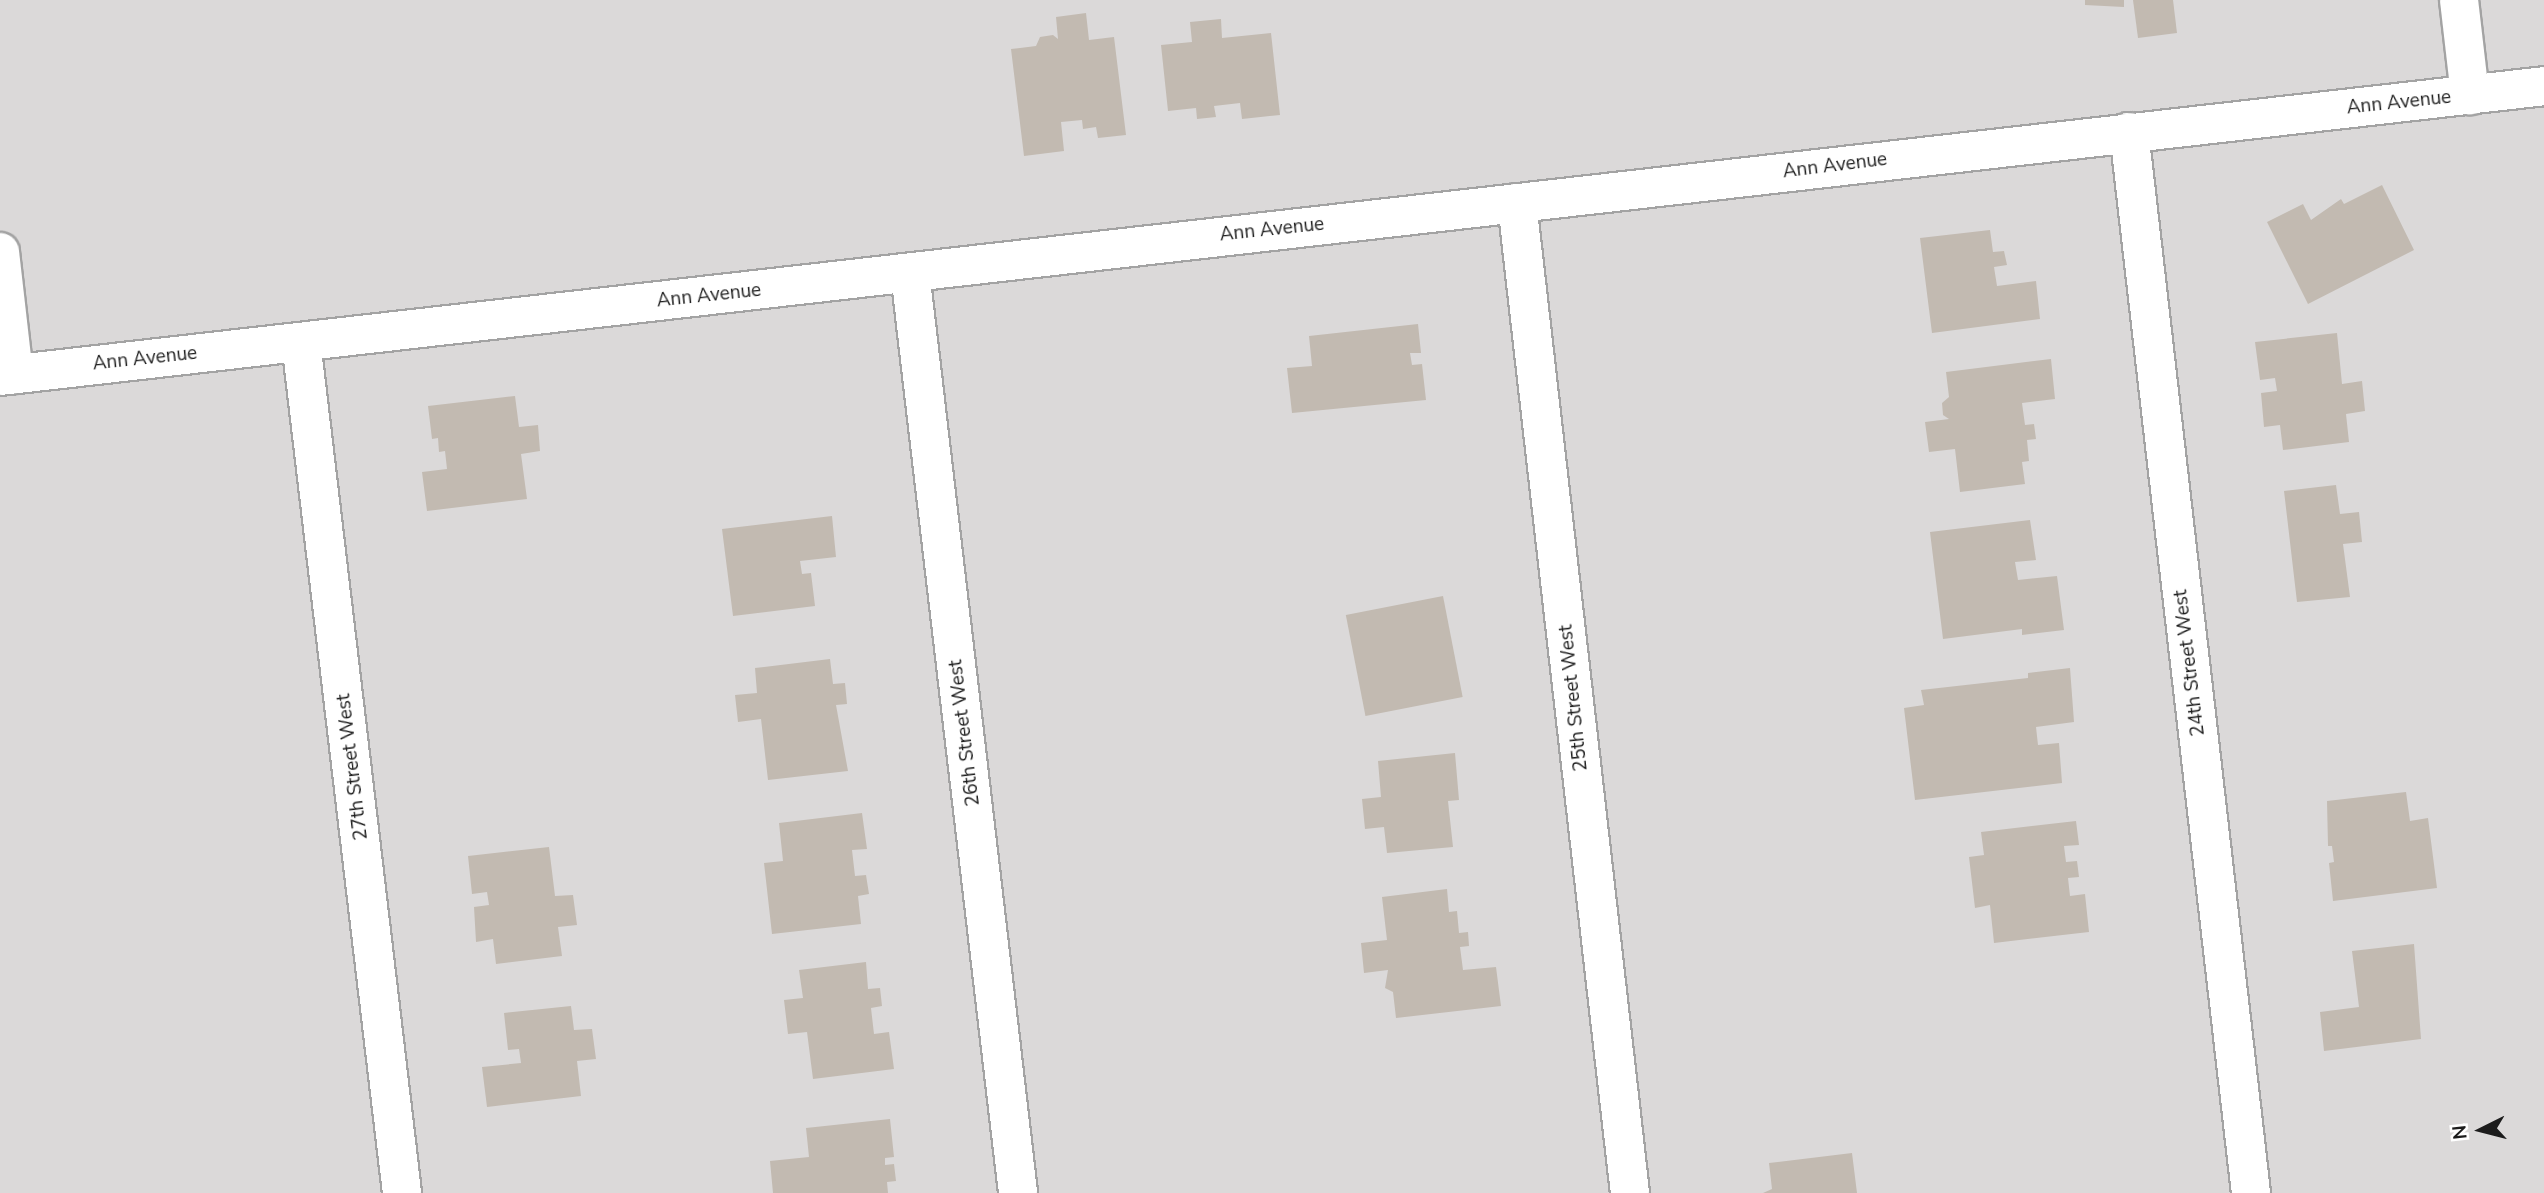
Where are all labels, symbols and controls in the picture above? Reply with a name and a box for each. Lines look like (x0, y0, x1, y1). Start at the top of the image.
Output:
street label: Ann Avenue (2346, 86, 2452, 120)
street label: Ann Avenue (1782, 148, 1888, 184)
street label: Ann Avenue (1219, 213, 1325, 247)
street label: Ann Avenue (656, 279, 762, 313)
street label: Ann Avenue (92, 342, 198, 376)
street label: 24th Street West (2170, 588, 2210, 738)
street label: 25th Street West (1555, 623, 1593, 773)
street label: 26th Street West (945, 658, 985, 808)
street label: 27th Street West (333, 692, 373, 842)
north arrow (2446, 1095, 2516, 1165)
text: N (2446, 1124, 2474, 1141)

